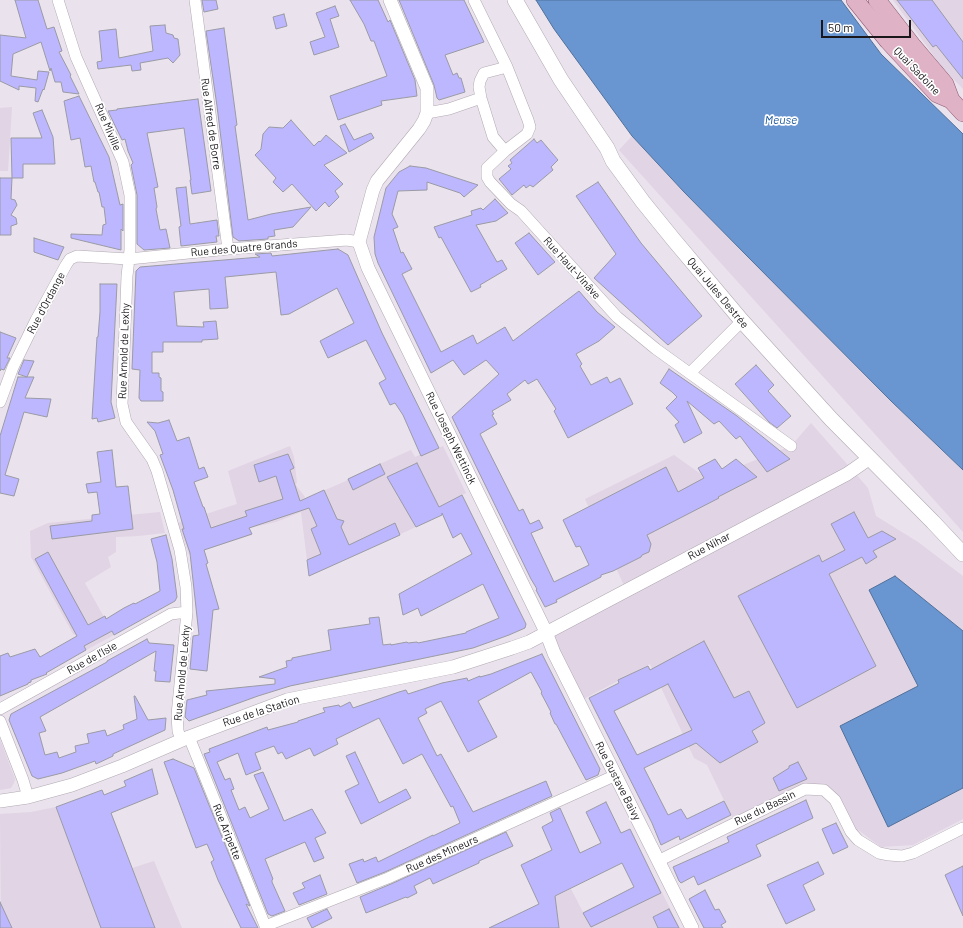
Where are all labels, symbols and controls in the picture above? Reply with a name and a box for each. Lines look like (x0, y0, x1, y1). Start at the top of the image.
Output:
scale bar (823, 12, 913, 38)
text: 50 m (828, 20, 853, 34)
street label: Quai Sadoine (891, 44, 943, 98)
street label: Rue Alfred de Borre (198, 77, 224, 171)
street label: Rue Miville (92, 101, 124, 153)
water label: Meuse (765, 113, 797, 127)
street label: Rue Haut-Vinâve (541, 234, 603, 302)
street label: Rue des Quatre Grands (190, 237, 298, 259)
street label: Quai Jules Destrée (685, 255, 751, 331)
street label: Rue d'Ordange (24, 270, 68, 336)
street label: Rue Arnold de Lexhy (116, 303, 132, 399)
street label: Rue Joseph Wettinck (423, 390, 479, 486)
street label: Rue Nihar (685, 529, 733, 563)
street label: Rue Arnold de Lexhy (171, 625, 193, 721)
street label: Rue de l'Isle (65, 639, 119, 677)
street label: Rue de la Station (221, 692, 301, 730)
street label: Rue Gustave Baivy (592, 739, 644, 823)
street label: Rue du Bassin (732, 788, 798, 828)
street label: Rue Aripette (210, 802, 244, 862)
street label: Rue des Mineurs (404, 832, 480, 876)

